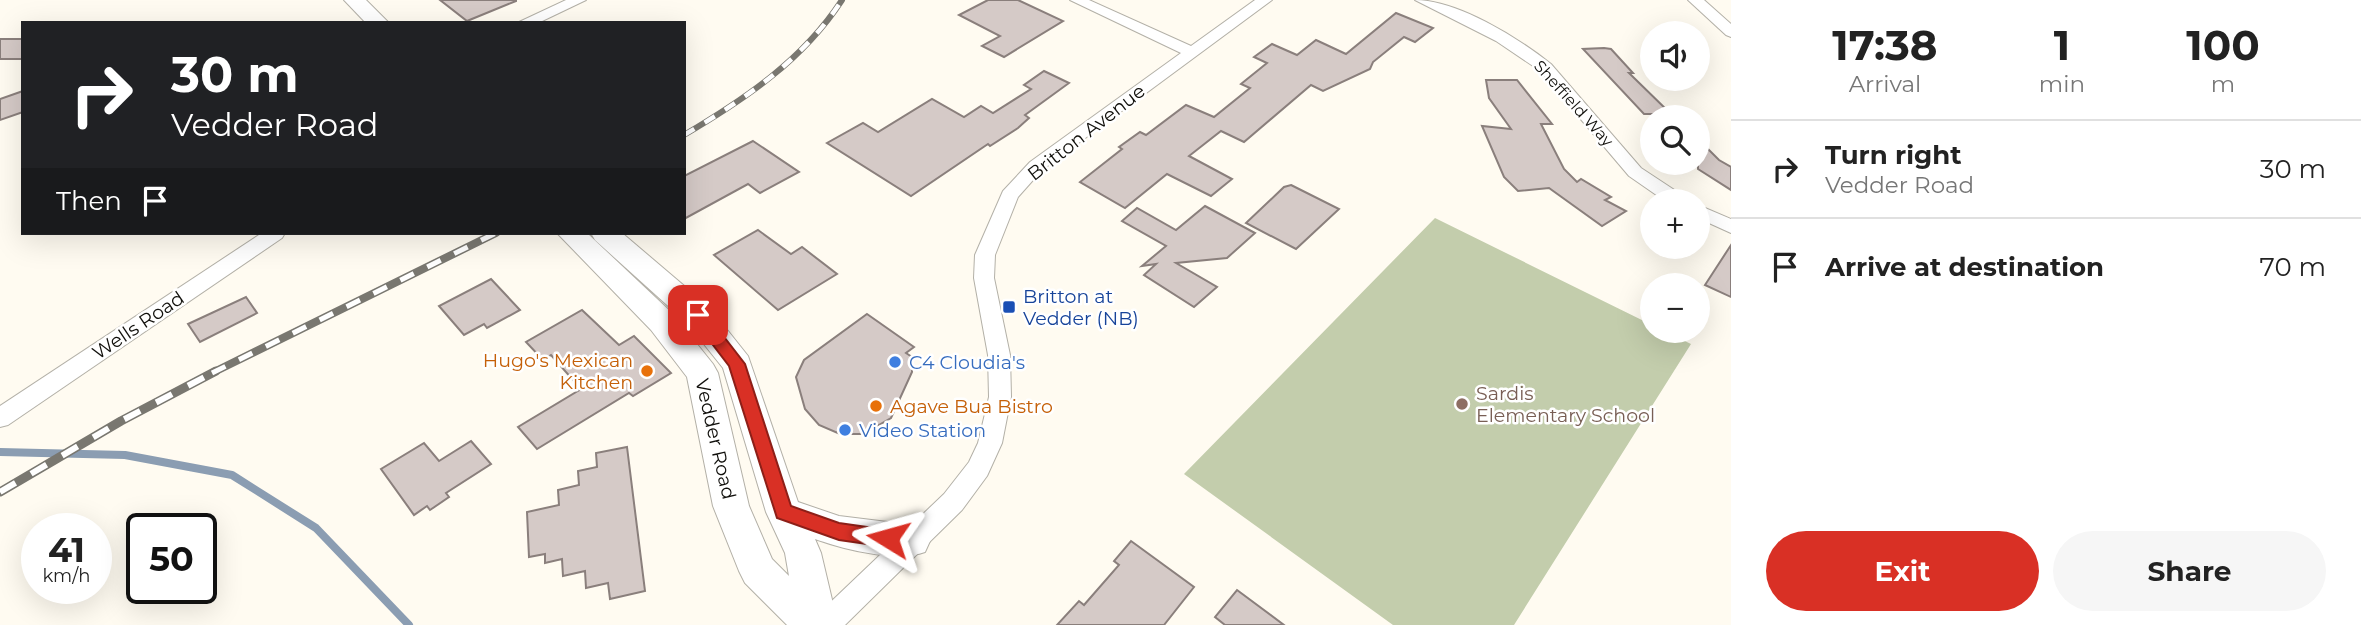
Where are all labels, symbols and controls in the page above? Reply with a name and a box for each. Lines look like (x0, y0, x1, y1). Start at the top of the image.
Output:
text: 17:38 (1832, 19, 1938, 71)
text: 1 (2054, 19, 2070, 71)
text: 100 (2186, 19, 2260, 71)
map controls (1640, 21, 1710, 343)
button: sound (1640, 21, 1710, 91)
text: 30 m (171, 45, 299, 104)
icon: right (56, 49, 147, 140)
street label: Sheffield Way (1530, 56, 1617, 151)
text: Arrival (1849, 70, 1921, 98)
text: min (2039, 70, 2085, 98)
text: m (2211, 70, 2235, 98)
street label: Britton Avenue (1023, 79, 1150, 185)
text: Vedder Road (171, 105, 379, 144)
button: search (1640, 105, 1710, 175)
text: Turn right (1825, 139, 1961, 171)
icon: right (1766, 150, 1804, 188)
text: 30 m (2260, 153, 2326, 185)
text: Vedder Road (1825, 171, 1974, 199)
icon: arrive (136, 182, 174, 220)
text: Then (56, 185, 122, 217)
button: + (1640, 189, 1710, 259)
icon: arrive (1766, 248, 1804, 286)
text: Arrive at destination (1825, 251, 2104, 283)
text: 70 m (2260, 251, 2326, 283)
button: − (1640, 273, 1710, 343)
pin (668, 285, 728, 345)
place label: Britton at Vedder (NB) (1023, 285, 1139, 330)
street label: Wells Road (88, 286, 189, 365)
icon: arrive (679, 296, 717, 334)
marker: Britton at Vedder (NB) (1001, 299, 1017, 315)
place label: Hugo's Mexican Kitchen (483, 349, 633, 394)
place label: C4 Cloudia's (909, 351, 1025, 374)
marker: C4 Cloudia's (887, 354, 903, 370)
marker: Hugo's Mexican Kitchen (639, 363, 655, 379)
street label: Vedder Road (690, 376, 741, 502)
place label: Sardis Elementary School (1476, 382, 1655, 427)
place label: Agave Bua Bistro (890, 395, 1053, 418)
marker: Sardis Elementary School (1454, 396, 1470, 412)
marker: Agave Bua Bistro (868, 398, 884, 414)
place label: Video Station (859, 419, 986, 442)
marker: Video Station (837, 422, 853, 438)
position arrow (851, 501, 925, 575)
speed limit sign: 50 (126, 513, 217, 604)
text: 41 (48, 528, 85, 571)
button: Exit (1766, 531, 2039, 611)
button: Share (2053, 531, 2326, 611)
text: km/h (42, 565, 91, 587)

